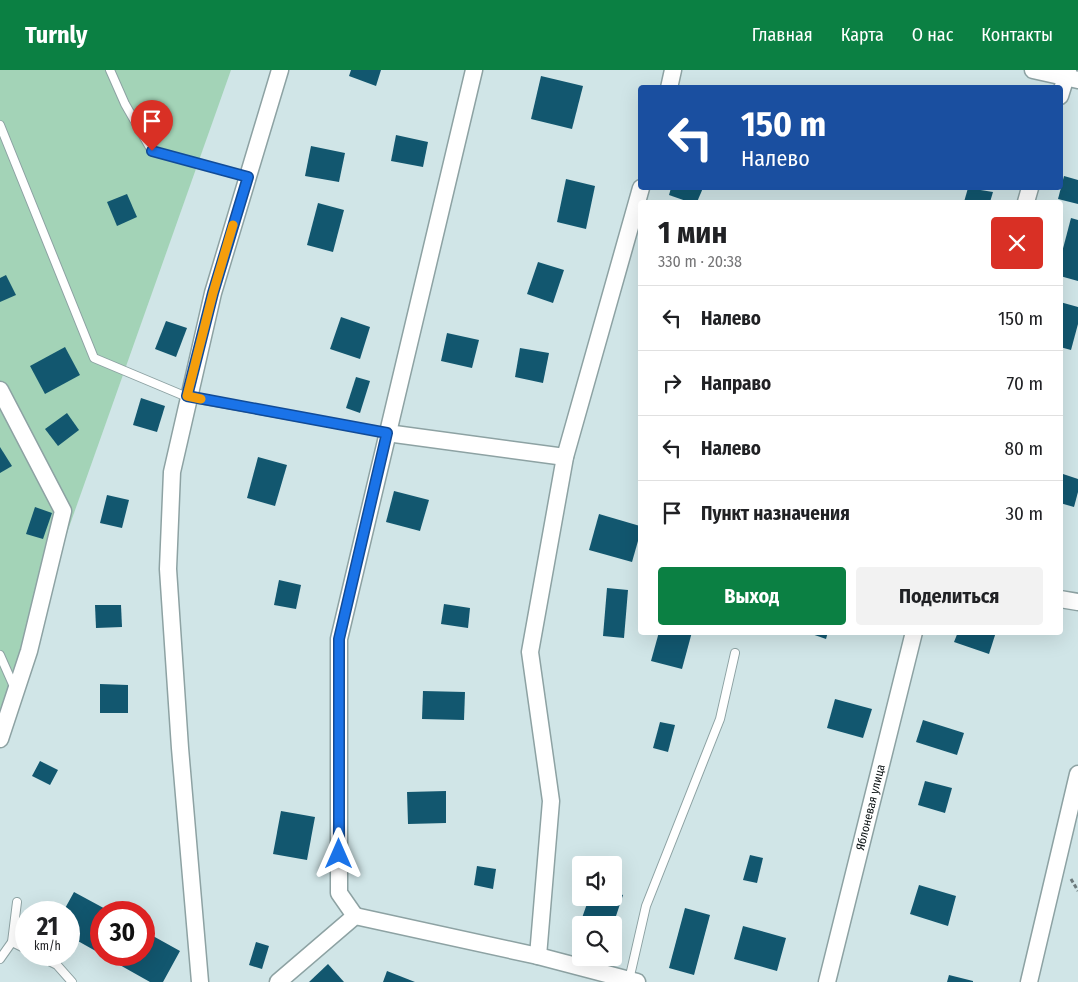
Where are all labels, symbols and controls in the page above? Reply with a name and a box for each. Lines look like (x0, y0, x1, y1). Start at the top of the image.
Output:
text: Turnly (25, 21, 87, 49)
text: Главная (752, 24, 813, 46)
text: Карта (841, 24, 884, 46)
text: О нас (912, 24, 953, 46)
text: Контакты (981, 24, 1053, 46)
pin (131, 100, 173, 151)
text: 150 m (741, 103, 826, 145)
icon: left (658, 105, 723, 170)
icon: arrive (138, 107, 166, 135)
text: Налево (741, 145, 810, 172)
text: 1 мин (658, 215, 727, 251)
button: close (991, 217, 1043, 269)
text: 330 m · 20:38 (658, 252, 742, 271)
icon: left (658, 304, 686, 332)
text: Налево (701, 307, 761, 330)
text: 150 m (998, 307, 1043, 330)
icon: right (658, 369, 686, 397)
text: Направо (701, 372, 771, 395)
text: 70 m (1007, 372, 1043, 395)
icon: left (658, 434, 686, 462)
text: Налево (701, 437, 761, 460)
text: 80 m (1005, 437, 1043, 460)
icon: arrive (658, 499, 686, 527)
text: Пункт назначения (701, 502, 850, 525)
text: 30 m (1005, 502, 1043, 525)
button: Выход (658, 567, 846, 625)
button: Поделиться (856, 567, 1043, 625)
street label: Яблоневая улица (853, 763, 888, 852)
position arrow (312, 827, 364, 879)
map controls (572, 856, 622, 966)
button: sound (572, 856, 622, 906)
speed limit sign: 30 (90, 901, 155, 966)
text: 21 (37, 912, 58, 942)
button: search (572, 916, 622, 966)
text: km/h (34, 939, 61, 953)

